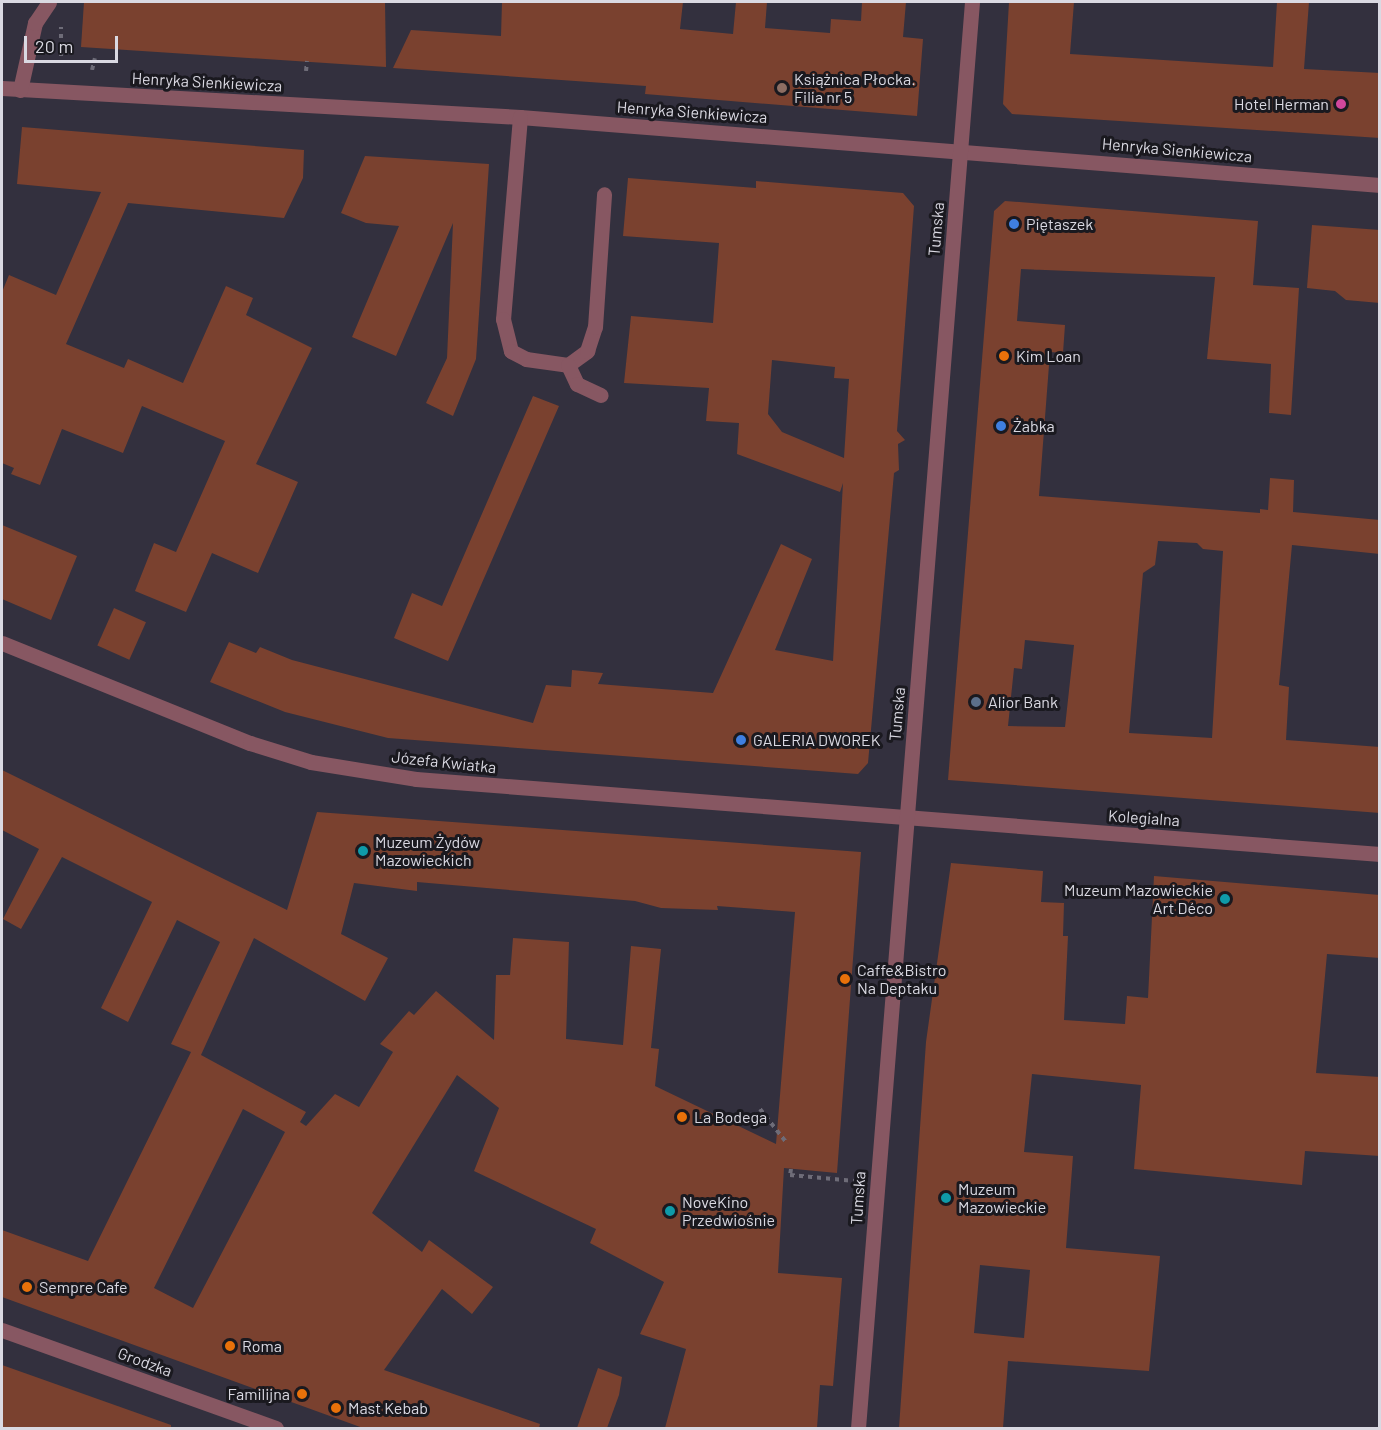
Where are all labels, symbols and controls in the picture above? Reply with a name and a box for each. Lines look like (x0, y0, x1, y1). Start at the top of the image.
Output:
scale bar (27, 24, 122, 62)
text: 20 m (35, 35, 73, 57)
street label: Henryka Sienkiewicza (131, 68, 283, 96)
place label: Książnica Płocka. Filia nr 5 (794, 69, 916, 107)
marker: Książnica Płocka. Filia nr 5 (775, 81, 789, 95)
place label: Hotel Herman (1234, 94, 1329, 114)
street label: Henryka Sienkiewicza (616, 97, 768, 127)
marker: Hotel Herman (1334, 97, 1348, 111)
street label: Henryka Sienkiewicza (1101, 134, 1253, 166)
street label: Tumska (924, 201, 948, 257)
place label: Piętaszek (1026, 214, 1093, 234)
marker: Piętaszek (1007, 217, 1021, 231)
place label: Kim Loan (1016, 346, 1081, 366)
marker: Kim Loan (997, 349, 1011, 363)
place label: Żabka (1013, 416, 1055, 436)
marker: Żabka (994, 419, 1008, 433)
street label: Tumska (885, 686, 909, 742)
place label: Alior Bank (988, 692, 1058, 712)
marker: Alior Bank (969, 695, 983, 709)
place label: GALERIA DWOREK (753, 730, 881, 750)
marker: GALERIA DWOREK (734, 733, 748, 747)
street label: Józefa Kwiatka (391, 747, 497, 777)
street label: Kolegialna (1108, 806, 1180, 830)
place label: Muzeum Żydów Mazowieckich (375, 832, 480, 870)
marker: Muzeum Żydów Mazowieckich (356, 844, 370, 858)
place label: Muzeum Mazowieckie Art Déco (1064, 880, 1213, 918)
marker: Muzeum Mazowieckie Art Déco (1218, 892, 1232, 906)
place label: Caffe&Bistro Na Deptaku (857, 960, 946, 998)
marker: Caffe&Bistro Na Deptaku (838, 972, 852, 986)
place label: La Bodega (694, 1107, 767, 1127)
marker: La Bodega (675, 1110, 689, 1124)
street label: Tumska (847, 1170, 869, 1226)
place label: Muzeum Mazowieckie (958, 1179, 1046, 1217)
marker: Muzeum Mazowieckie (939, 1191, 953, 1205)
place label: NoveKino Przedwiośnie (682, 1192, 775, 1230)
marker: NoveKino Przedwiośnie (663, 1204, 677, 1218)
place label: Sempre Cafe (39, 1277, 128, 1297)
marker: Sempre Cafe (20, 1280, 34, 1294)
place label: Roma (242, 1336, 282, 1356)
marker: Roma (223, 1339, 237, 1353)
street label: Grodzka (115, 1343, 175, 1381)
place label: Familijna (227, 1384, 290, 1404)
marker: Familijna (295, 1387, 309, 1401)
place label: Mast Kebab (348, 1398, 428, 1418)
marker: Mast Kebab (329, 1401, 343, 1415)

